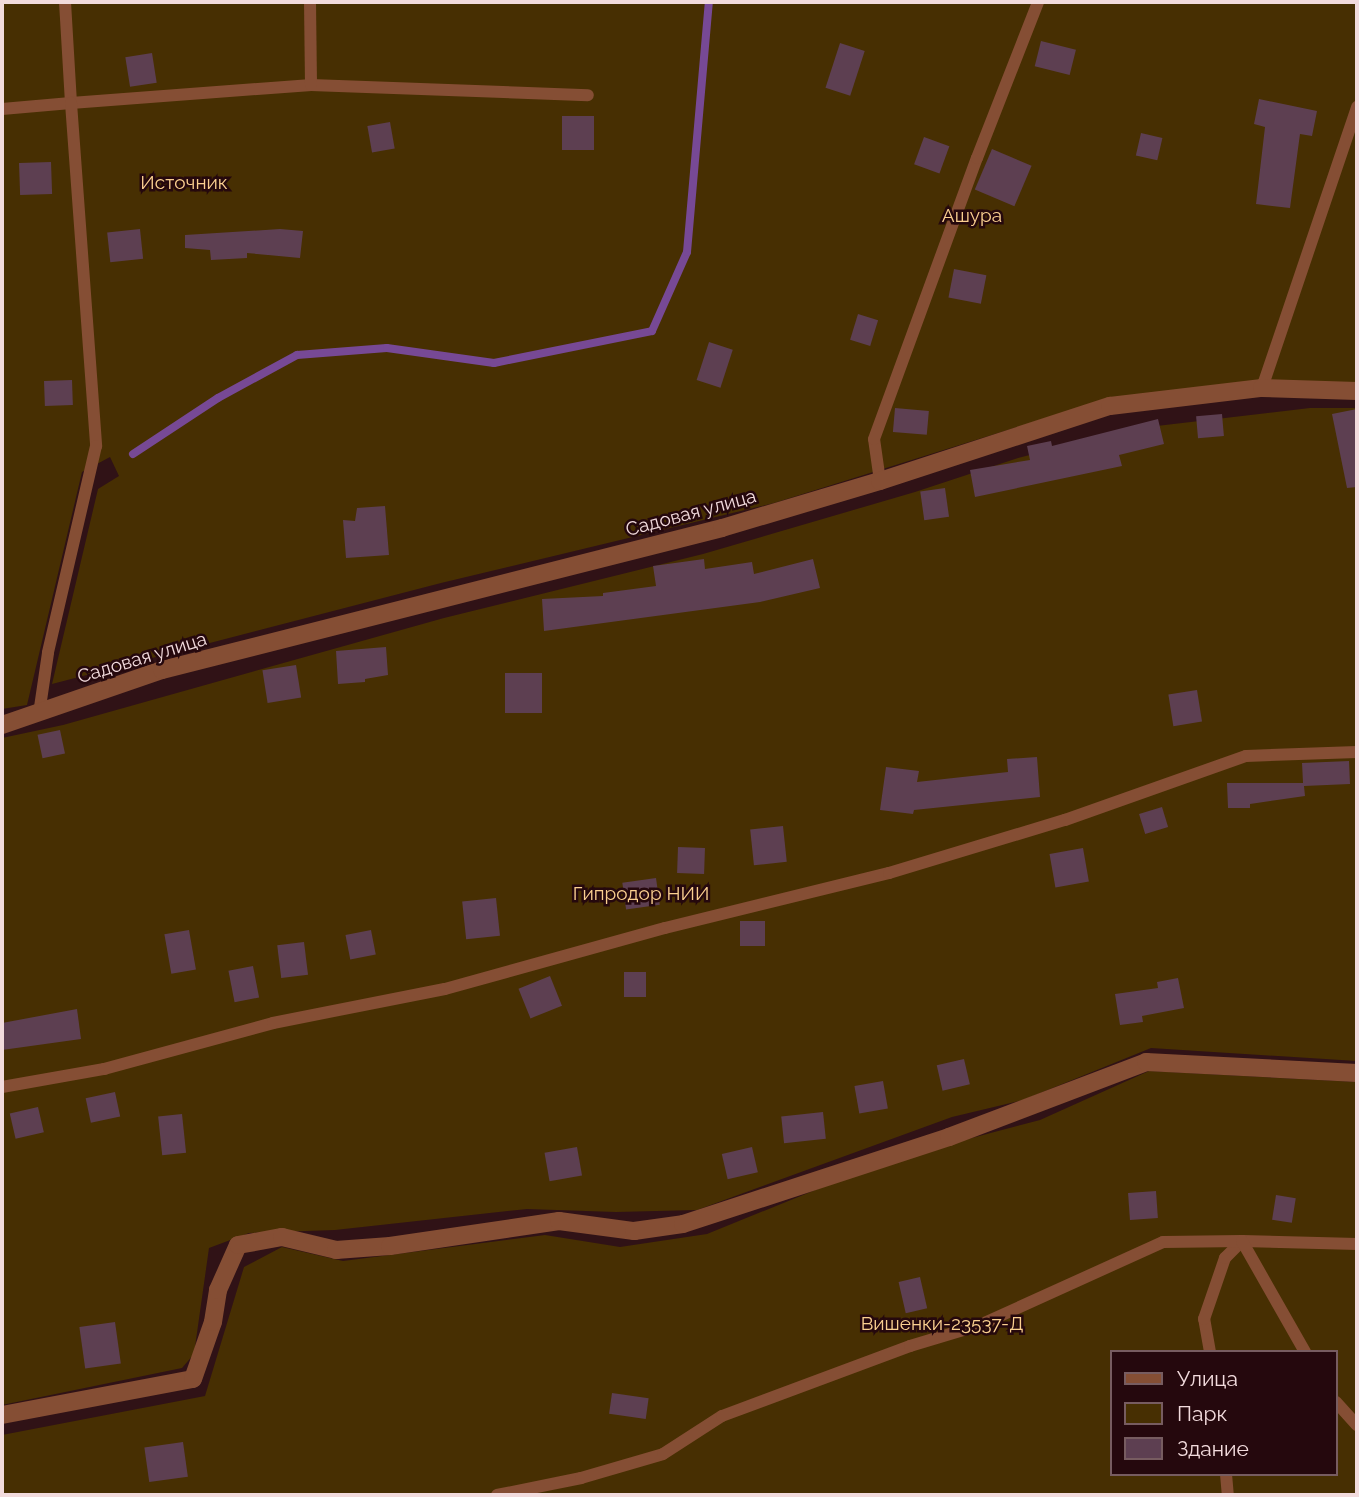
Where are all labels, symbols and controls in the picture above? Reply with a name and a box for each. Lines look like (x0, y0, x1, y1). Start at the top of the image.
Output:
park label: Источник (140, 172, 228, 194)
park label: Ашура (942, 205, 1002, 227)
street label: Садовая улица (623, 485, 759, 541)
street label: Садовая улица (74, 627, 210, 689)
park label: Гипродор НИИ (573, 883, 709, 905)
park label: Вишенки-23537-Д (861, 1313, 1023, 1335)
legend (1110, 1350, 1338, 1476)
text: Улица (1177, 1366, 1238, 1391)
text: Парк (1177, 1401, 1227, 1426)
text: Здание (1177, 1436, 1249, 1461)

